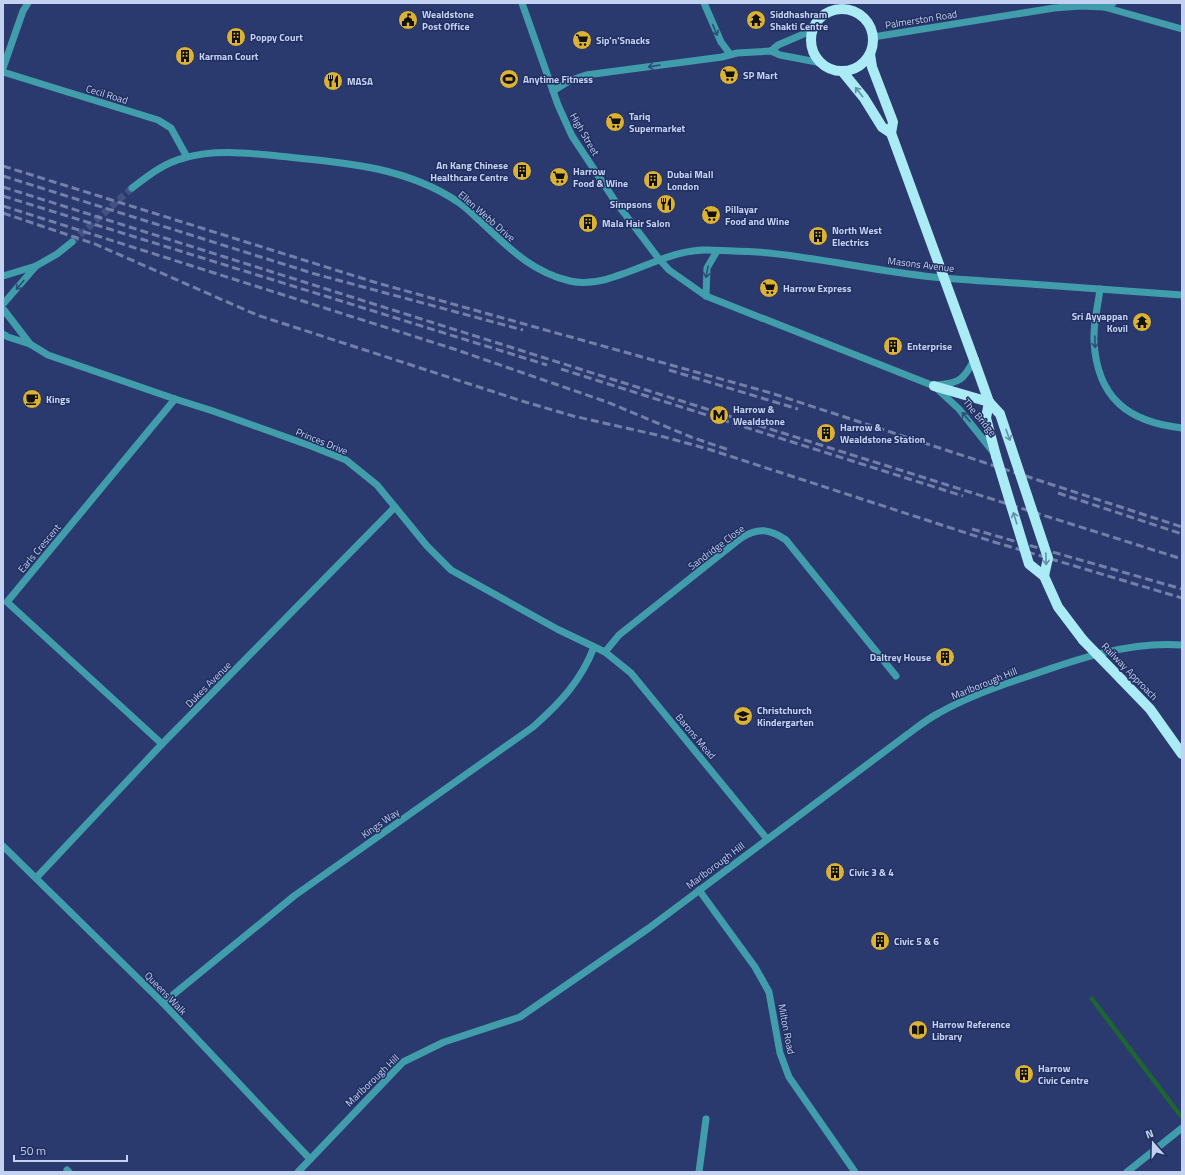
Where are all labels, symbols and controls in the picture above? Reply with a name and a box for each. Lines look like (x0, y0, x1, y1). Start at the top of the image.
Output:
street label: Palmerston Road (884, 6, 958, 33)
place label: Wealdstone Post Office (422, 7, 474, 34)
place label: Siddhashram Shakti Centre (770, 7, 828, 34)
public building icon: Wealdstone Post Office (397, 9, 419, 31)
temple icon: Siddhashram Shakti Centre (745, 9, 767, 31)
one-way arrow (712, 23, 720, 35)
building icon: Poppy Court (225, 26, 247, 48)
supermarket icon: Sip'n'Snacks (571, 29, 593, 51)
place label: Poppy Court (250, 30, 303, 45)
place label: Sip'n'Snacks (596, 33, 650, 48)
building icon: Karman Court (174, 45, 196, 67)
place label: Karman Court (199, 49, 259, 64)
one-way arrow (648, 62, 661, 70)
supermarket icon: SP Mart (718, 64, 740, 86)
sports icon: Anytime Fitness (498, 68, 520, 90)
place label: SP Mart (743, 68, 778, 83)
restaurant icon: MASA (322, 70, 344, 92)
place label: Anytime Fitness (523, 72, 593, 87)
place label: MASA (347, 74, 373, 89)
street label: Cecil Road (84, 81, 130, 108)
one-way arrow (854, 86, 863, 97)
place label: Tariq Supermarket (629, 109, 686, 136)
street label: High Street (566, 110, 603, 159)
supermarket icon: Tariq Supermarket (604, 111, 626, 133)
place label: An Kang Chinese Healthcare Centre (430, 158, 508, 185)
building icon: An Kang Chinese Healthcare Centre (511, 160, 533, 182)
place label: Harrow Food & Wine (573, 164, 628, 191)
supermarket icon: Harrow Food & Wine (548, 166, 570, 188)
place label: Dubai Mall London (667, 167, 714, 194)
building icon: Dubai Mall London (642, 169, 664, 191)
street label: Ellen Webb Drive (455, 187, 518, 245)
restaurant icon: Simpsons (655, 193, 677, 215)
place label: Simpsons (610, 197, 652, 212)
place label: Pillayar Food and Wine (725, 202, 789, 229)
supermarket icon: Pillayar Food and Wine (700, 204, 722, 226)
building icon: Mala Hair Salon (577, 212, 599, 234)
place label: Mala Hair Salon (602, 216, 670, 231)
place label: North West Electrics (832, 223, 882, 250)
building icon: North West Electrics (807, 225, 829, 247)
street label: Masons Avenue (887, 253, 955, 276)
one-way arrow (703, 265, 711, 278)
supermarket icon: Harrow Express (758, 277, 780, 299)
one-way arrow (15, 279, 24, 290)
place label: Harrow Express (783, 281, 852, 296)
place label: Sri Ayyappan Kovil (1072, 309, 1128, 336)
temple icon: Sri Ayyappan Kovil (1131, 311, 1153, 333)
building icon: Enterprise (882, 335, 904, 357)
one-way arrow (1091, 335, 1099, 348)
place label: Enterprise (907, 339, 952, 354)
cafe icon: Kings (21, 388, 43, 410)
place label: Kings (46, 392, 70, 407)
street label: The Bridge (959, 395, 1000, 439)
place label: Harrow & Wealdstone (733, 402, 785, 429)
metro station icon: Harrow & Wealdstone (708, 404, 730, 426)
one-way arrow (961, 411, 970, 422)
place label: Harrow & Wealdstone Station (840, 420, 925, 447)
building icon: Harrow & Wealdstone Station (815, 422, 837, 444)
street label: Princes Drive (293, 424, 350, 459)
one-way arrow (1004, 429, 1012, 441)
one-way arrow (1011, 512, 1018, 525)
street label: Earls Crescent (14, 520, 65, 576)
street label: Sandridge Close (685, 521, 748, 574)
one-way arrow (1042, 552, 1050, 565)
street label: Railway Approach (1098, 639, 1161, 704)
building icon: Daltrey House (934, 646, 956, 668)
place label: Daltrey House (870, 650, 931, 665)
street label: Dukes Avenue (182, 658, 235, 711)
street label: Marlborough Hill (949, 663, 1019, 704)
place label: Christchurch Kindergarten (757, 703, 814, 730)
school or university icon: Christchurch Kindergarten (732, 705, 754, 727)
street label: Barons Mead (672, 710, 719, 762)
street label: Kings Way (358, 805, 403, 842)
street label: Marlborough Hill (683, 838, 748, 892)
building icon: Civic 3 & 4 (824, 861, 846, 883)
place label: Civic 3 & 4 (849, 865, 894, 880)
building icon: Civic 5 & 6 (869, 930, 891, 952)
place label: Civic 5 & 6 (894, 934, 939, 949)
street label: Queens Walk (141, 968, 190, 1019)
street label: Milton Road (774, 1003, 799, 1056)
place label: Harrow Reference Library (932, 1017, 1010, 1044)
library icon: Harrow Reference Library (907, 1019, 929, 1041)
street label: Marlborough Hill (342, 1051, 403, 1110)
place label: Harrow Civic Centre (1038, 1061, 1089, 1088)
building icon: Harrow Civic Centre (1013, 1063, 1035, 1085)
north arrow (1133, 1123, 1173, 1163)
text: N (1143, 1125, 1156, 1142)
scale bar (14, 1137, 127, 1163)
text: 50 m (20, 1141, 46, 1160)

